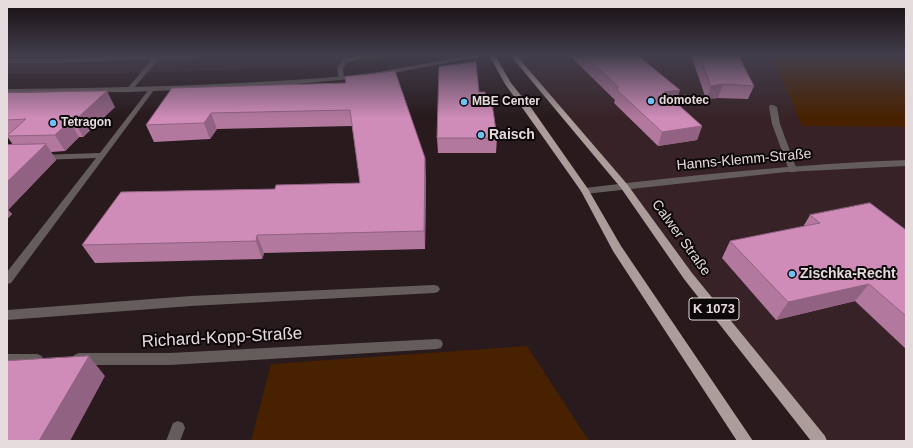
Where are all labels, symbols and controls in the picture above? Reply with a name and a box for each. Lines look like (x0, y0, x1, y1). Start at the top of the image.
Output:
place label: domotec (659, 94, 709, 108)
place label: MBE Center (472, 95, 540, 109)
marker: domotec (646, 96, 656, 106)
marker: MBE Center (459, 97, 469, 107)
place label: Tetragon (61, 116, 111, 130)
marker: Tetragon (48, 118, 58, 128)
place label: Raisch (489, 127, 535, 143)
marker: Raisch (476, 130, 486, 140)
street label: Hanns-Klemm-Straße (676, 146, 812, 174)
street label: Calwer Straße (648, 197, 714, 279)
place label: Zischka-Recht (800, 266, 896, 282)
marker: Zischka-Recht (787, 269, 797, 279)
road number: K 1073 (689, 298, 739, 320)
street label: Richard-Kopp-Straße (141, 324, 303, 352)

